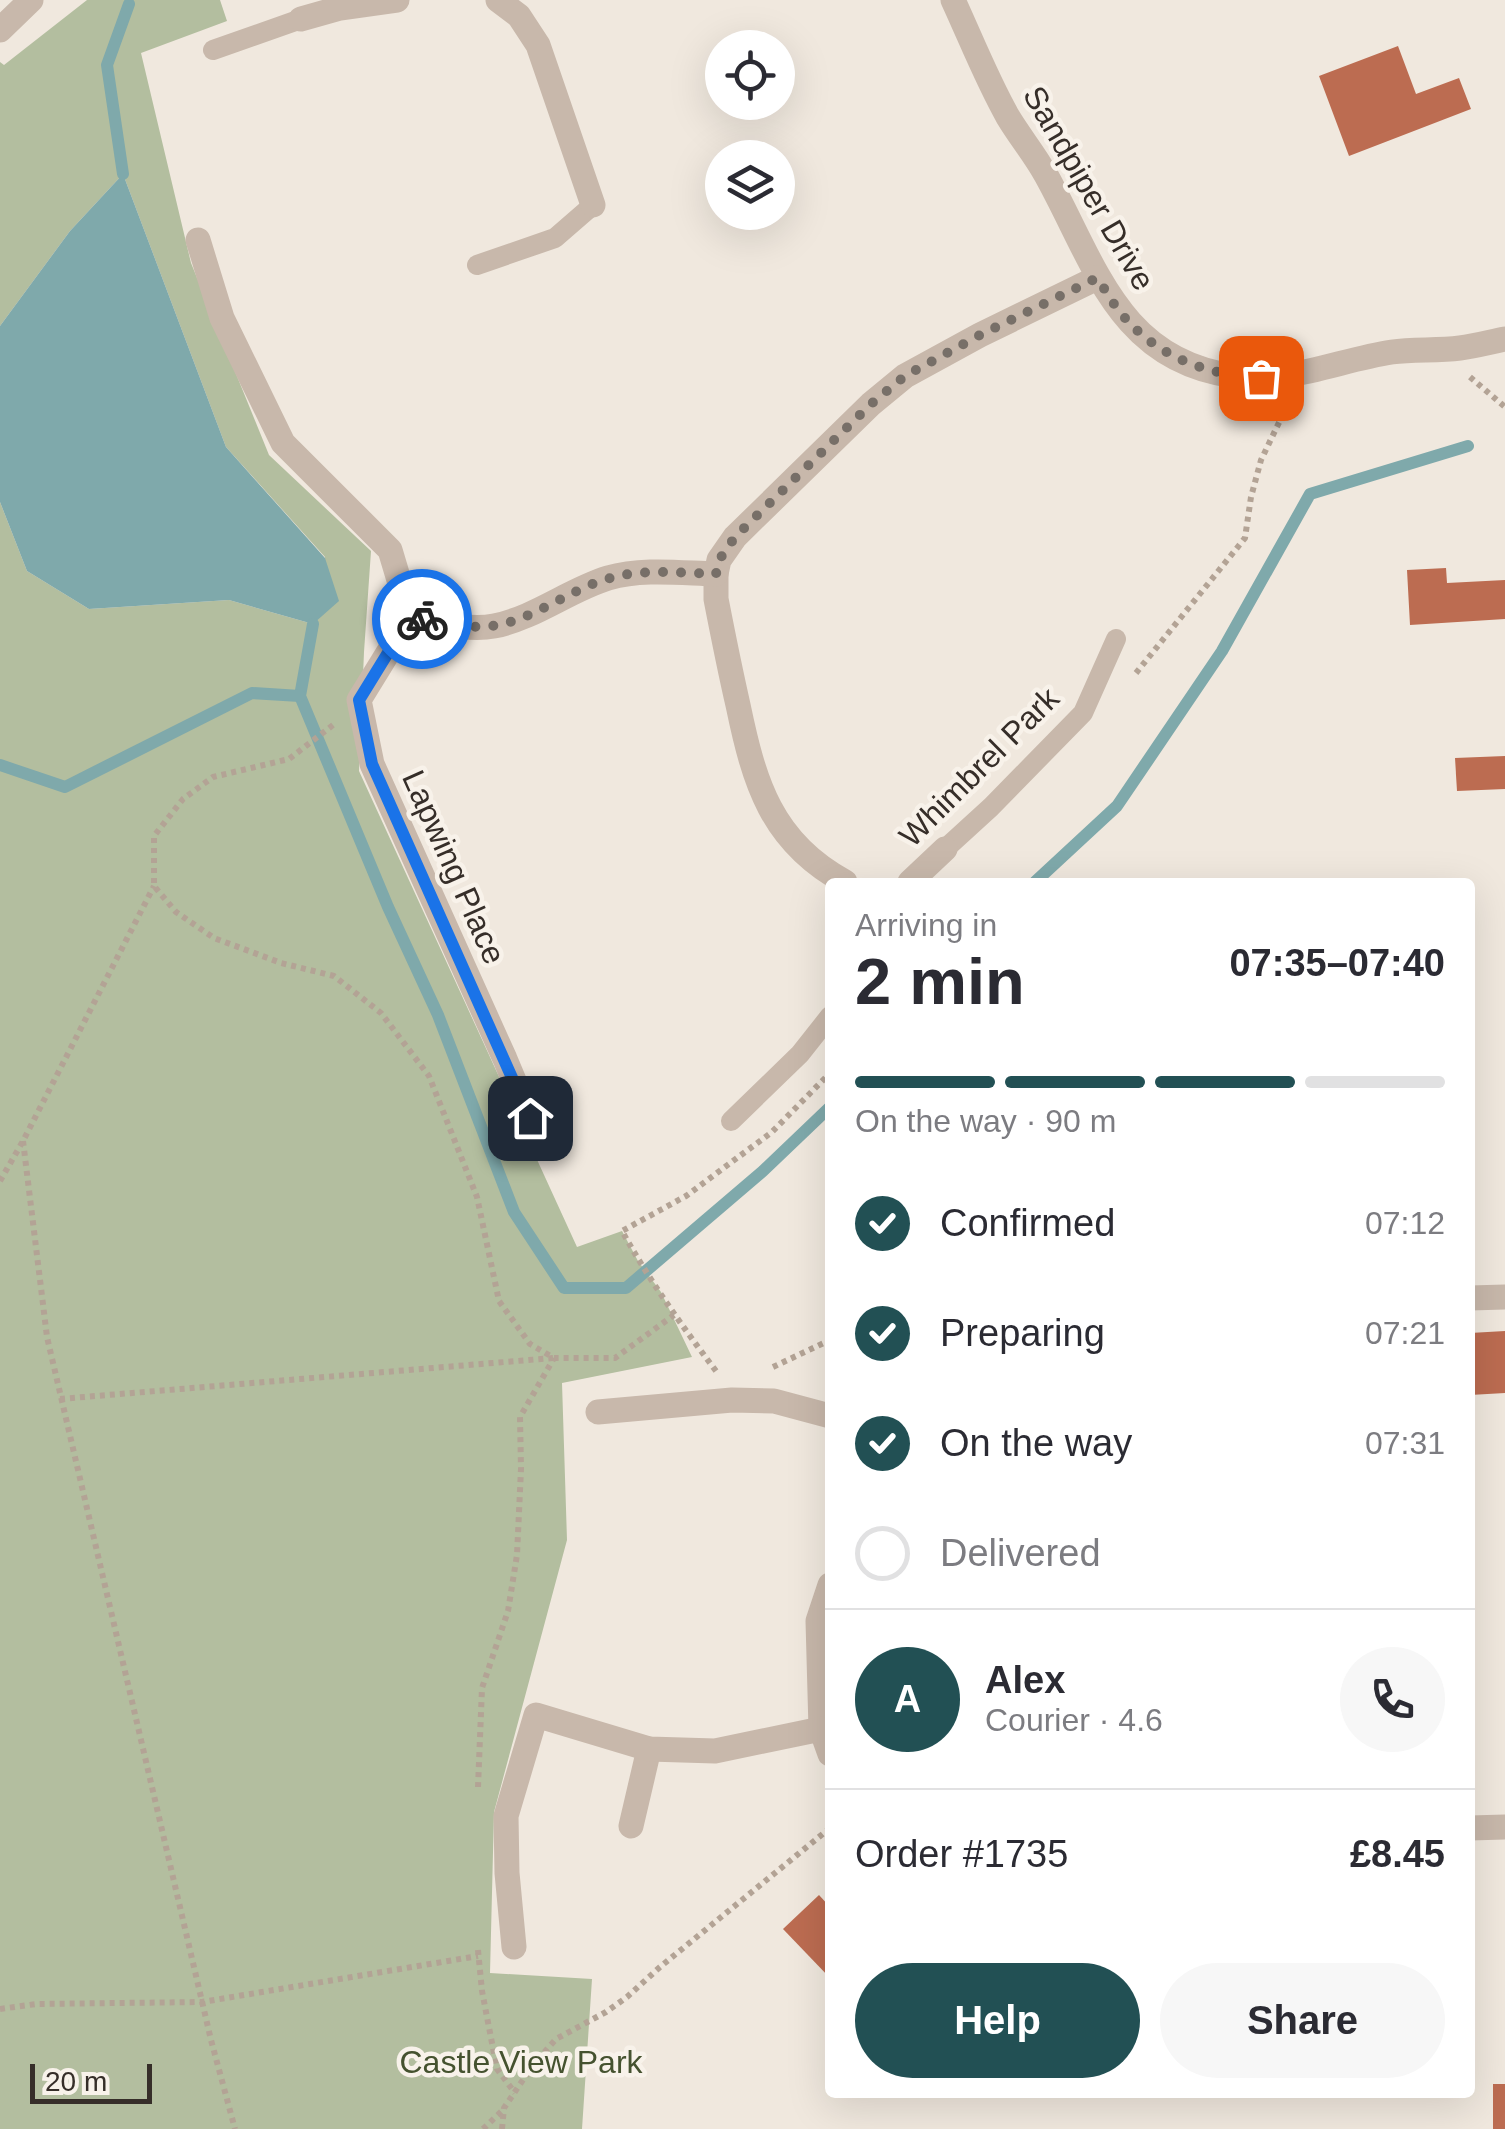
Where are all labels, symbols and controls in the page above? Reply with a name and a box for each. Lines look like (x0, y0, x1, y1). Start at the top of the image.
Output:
map controls (705, 30, 795, 230)
button: locate (705, 30, 795, 120)
street label: Sandpiper Drive (1016, 80, 1162, 296)
button: layers (705, 140, 795, 230)
pin (1219, 336, 1304, 421)
icon: bag (1234, 351, 1289, 406)
courier (372, 569, 472, 669)
icon: bike (395, 592, 450, 647)
street label: Whimbrel Park (892, 679, 1067, 854)
street label: Lapwing Place (395, 765, 513, 969)
text: Arriving in (855, 907, 997, 943)
text: 07:35–07:40 (1229, 942, 1445, 984)
text: 2 min (855, 945, 1025, 1018)
pin (488, 1076, 573, 1161)
icon: home (503, 1091, 558, 1146)
text: On the way · 90 m (855, 1103, 1116, 1139)
icon: check (855, 1196, 910, 1251)
text: Confirmed (940, 1202, 1115, 1244)
text: 07:12 (1365, 1205, 1445, 1241)
icon: check (855, 1306, 910, 1361)
text: Preparing (940, 1312, 1105, 1354)
text: 07:21 (1365, 1315, 1445, 1351)
icon: check (855, 1416, 910, 1471)
text: On the way (940, 1422, 1132, 1464)
text: 07:31 (1365, 1425, 1445, 1461)
text: Delivered (940, 1532, 1101, 1574)
button: phone (1340, 1647, 1445, 1752)
text: Alex (985, 1659, 1065, 1701)
text: A (894, 1678, 921, 1720)
text: Courier · 4.6 (985, 1702, 1163, 1738)
text: Order #1735 (855, 1833, 1068, 1875)
text: £8.45 (1350, 1833, 1445, 1875)
button: Help (855, 1963, 1140, 2078)
button: Share (1160, 1963, 1445, 2078)
park label: Castle View Park (399, 2044, 644, 2080)
scale bar (30, 2059, 152, 2104)
text: 20 m (45, 2066, 107, 2097)

